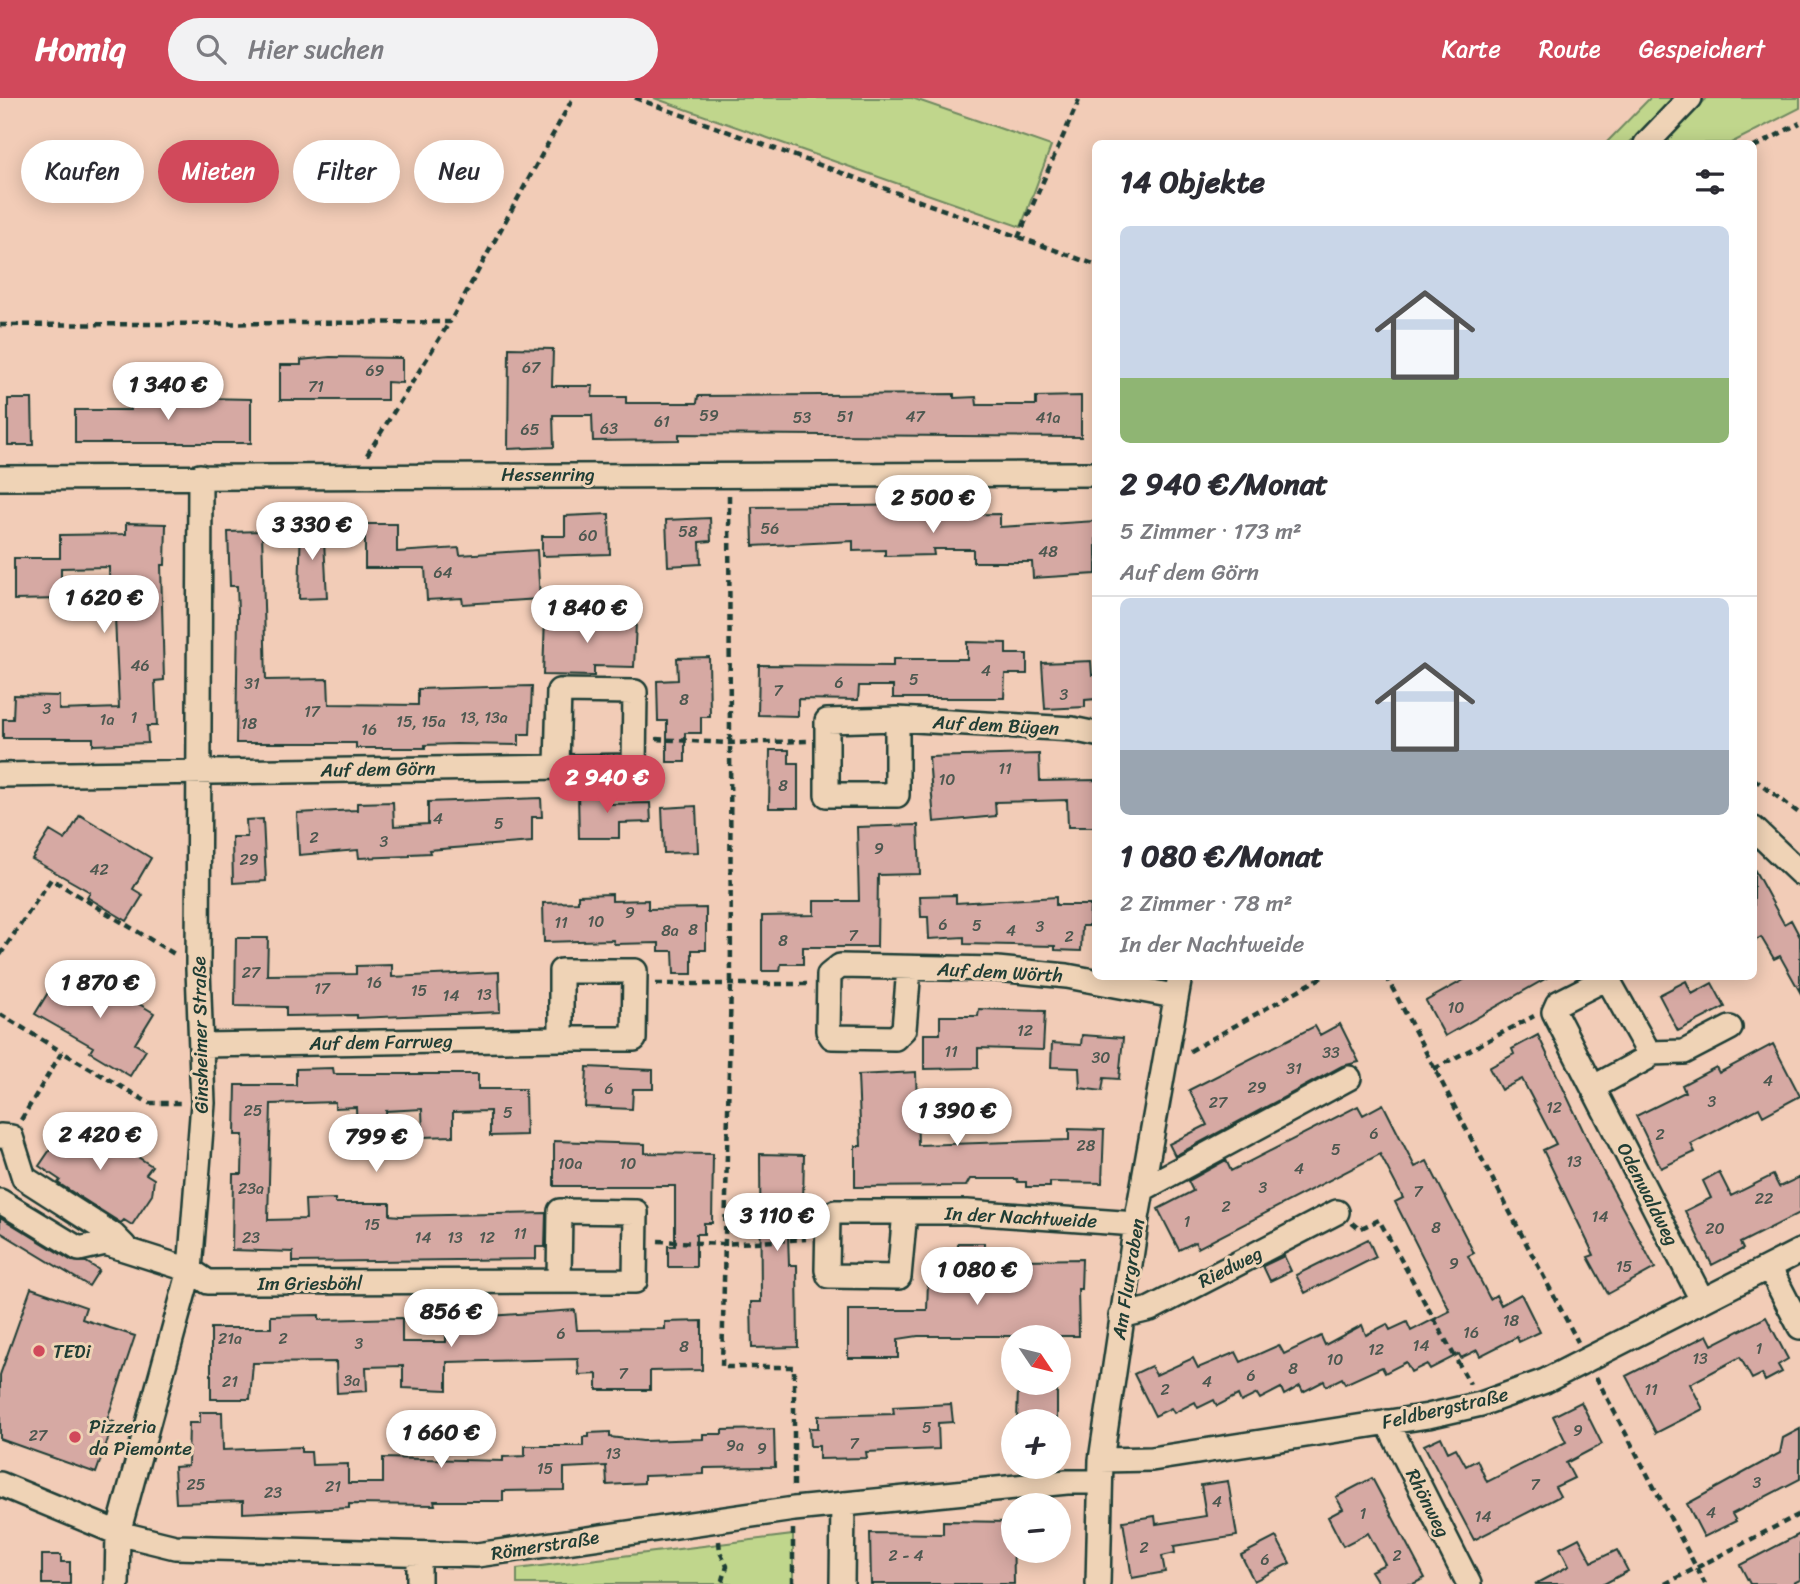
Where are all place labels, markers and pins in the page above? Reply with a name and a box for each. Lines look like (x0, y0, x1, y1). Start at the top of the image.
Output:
pin: 1 340 € (103, 362, 233, 422)
pin: 2 500 € (868, 476, 998, 535)
pin: 3 330 € (247, 503, 377, 562)
pin: 1 620 € (39, 575, 169, 635)
pin: 1 840 € (522, 586, 652, 645)
pin: 2 940 € (542, 756, 672, 815)
pin: 1 870 € (35, 960, 165, 1020)
pin: 1 390 € (892, 1088, 1022, 1148)
pin: 2 420 € (35, 1112, 165, 1172)
pin: 799 € (327, 1114, 425, 1174)
pin: 3 110 € (712, 1194, 842, 1253)
pin: 1 080 € (912, 1248, 1042, 1307)
pin: 856 € (402, 1290, 500, 1349)
place label: TEDi (53, 1335, 91, 1368)
marker: TEDi (31, 1343, 47, 1359)
place label: Pizzeria da Piemonte (89, 1410, 192, 1465)
pin: 1 660 € (376, 1410, 506, 1470)
marker: Pizzeria da Piemonte (67, 1429, 83, 1445)

